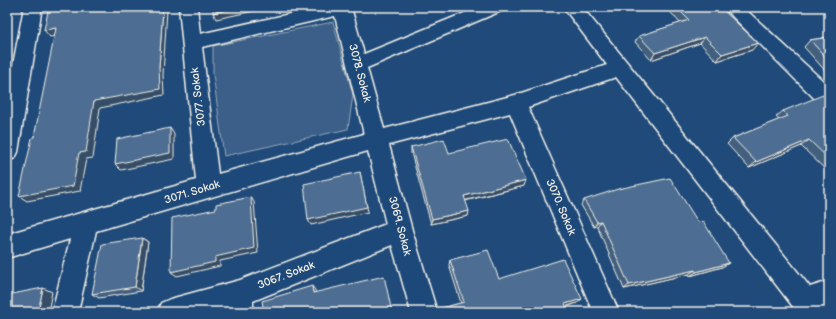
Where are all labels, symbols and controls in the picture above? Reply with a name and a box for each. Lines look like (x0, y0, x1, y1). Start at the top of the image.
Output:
street label: 3078. Sokak (346, 42, 374, 104)
street label: 3077. Sokak (188, 66, 208, 127)
street label: 3071. Sokak (163, 177, 222, 207)
street label: 3070. Sokak (543, 177, 579, 238)
street label: 3069. Sokak (386, 195, 414, 258)
street label: 3067. Sokak (256, 258, 317, 292)

